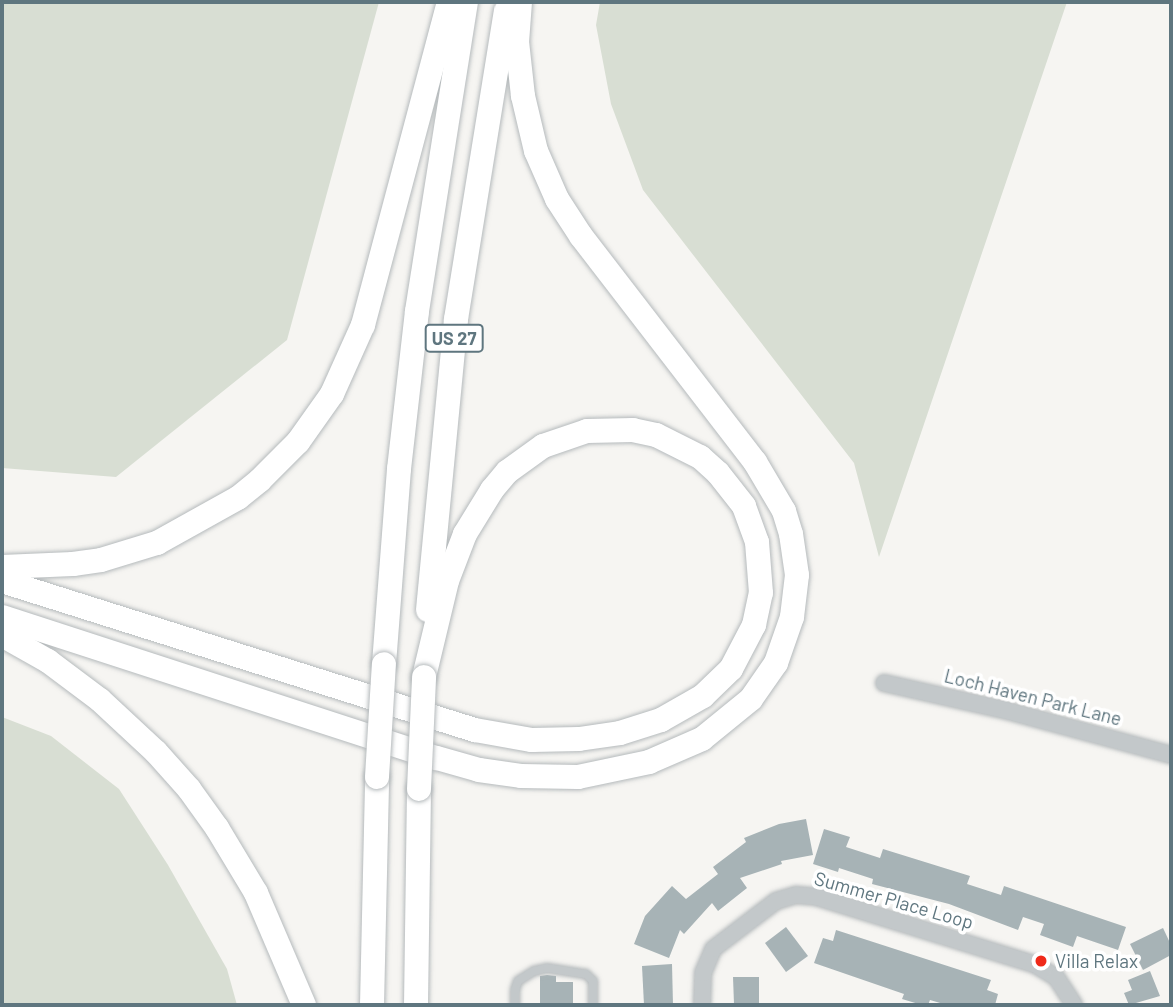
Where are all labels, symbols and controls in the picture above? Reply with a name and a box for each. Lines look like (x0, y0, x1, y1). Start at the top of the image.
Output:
road number: US 27 (424, 324, 484, 352)
street label: Loch Haven Park Lane (942, 664, 1124, 730)
street label: Summer Place Loop (812, 866, 976, 934)
place label: Villa Relax (1055, 950, 1138, 972)
marker: Villa Relax (1033, 953, 1049, 969)

